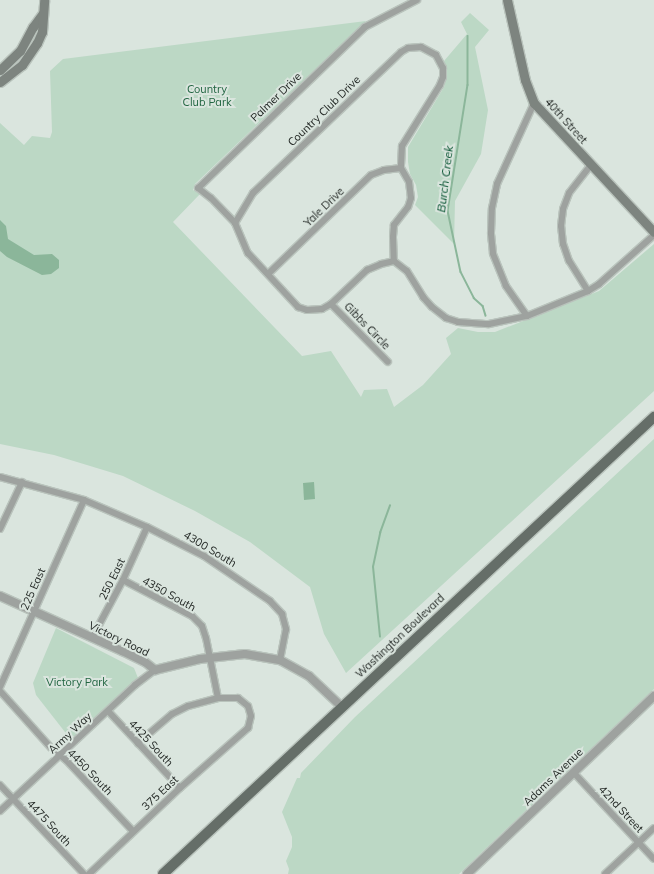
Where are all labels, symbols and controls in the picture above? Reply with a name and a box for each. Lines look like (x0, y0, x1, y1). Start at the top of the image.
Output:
street label: Palmer Drive (248, 70, 304, 124)
street label: Country Club Drive (285, 73, 363, 149)
park label: Country Club Park (182, 83, 232, 109)
street label: 40th Street (542, 95, 590, 147)
water label: Burch Creek (434, 145, 456, 213)
street label: Yale Drive (301, 185, 347, 229)
street label: Gibbs Circle (341, 300, 393, 352)
street label: 4300 South (181, 528, 239, 570)
street label: 250 East (96, 556, 128, 602)
street label: 225 East (18, 566, 48, 612)
street label: 4350 South (140, 574, 198, 614)
street label: Washington Boulevard (353, 591, 447, 681)
street label: Victory Road (87, 619, 151, 659)
park label: Victory Park (46, 675, 108, 689)
street label: Army Way (46, 710, 94, 756)
street label: 4425 South (126, 717, 176, 769)
street label: Adams Avenue (521, 745, 585, 809)
street label: 4450 South (65, 746, 115, 798)
street label: 375 East (139, 773, 181, 813)
street label: 42nd Street (596, 783, 646, 835)
street label: 4475 South (24, 797, 74, 849)

